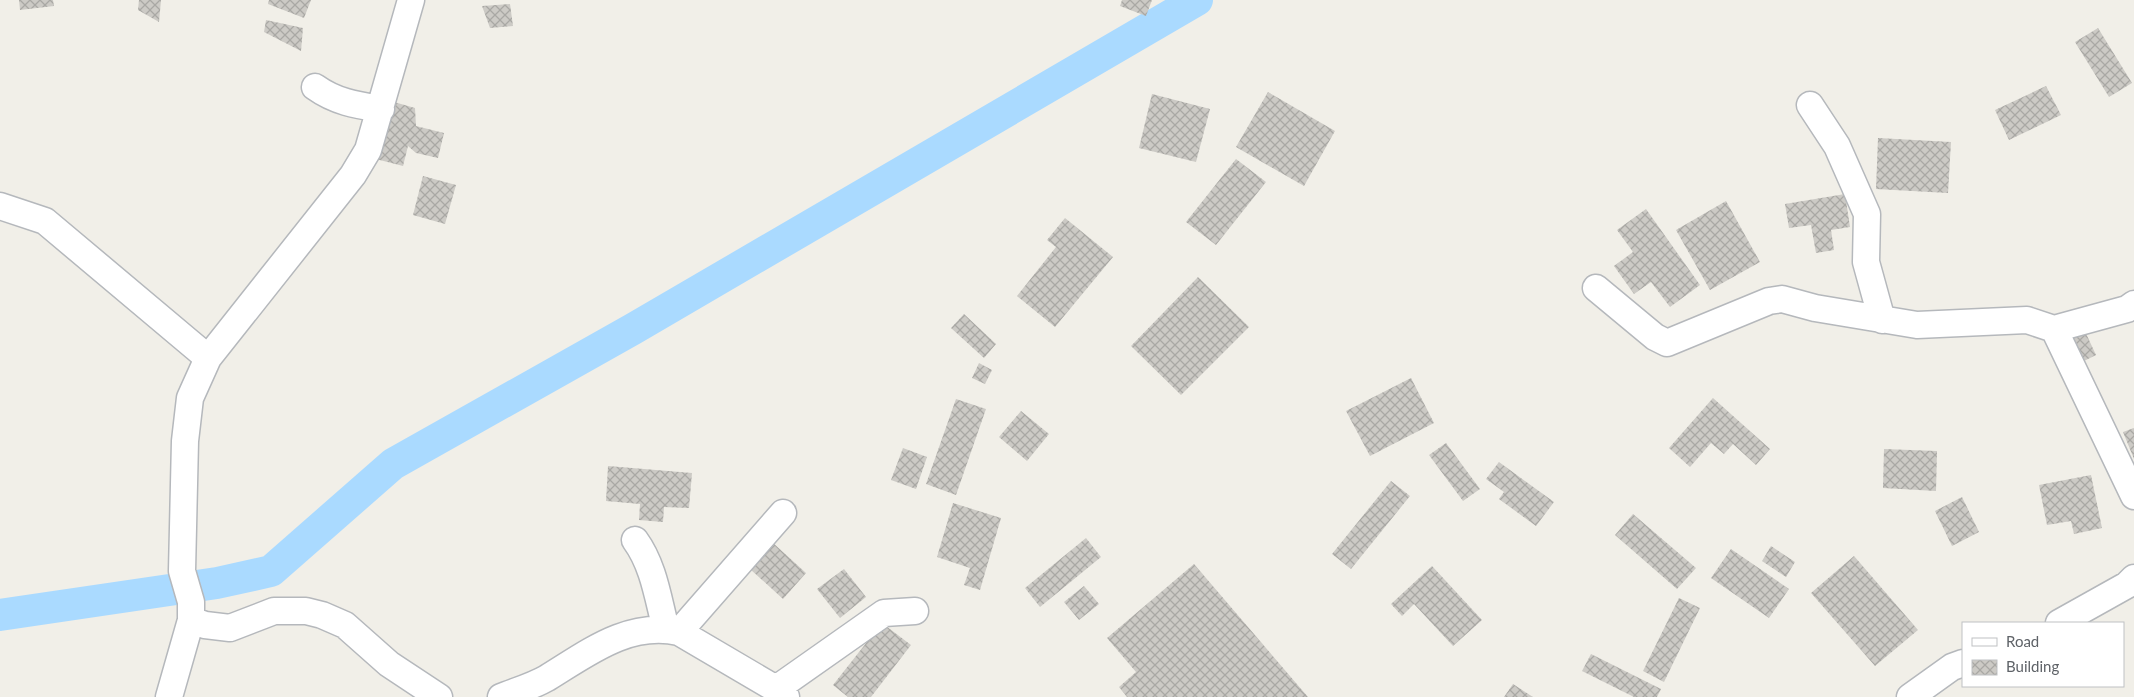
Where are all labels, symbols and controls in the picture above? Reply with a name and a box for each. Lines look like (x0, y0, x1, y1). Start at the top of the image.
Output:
legend (1962, 622, 2124, 687)
text: Road (2006, 632, 2039, 650)
text: Building (2006, 657, 2059, 675)

